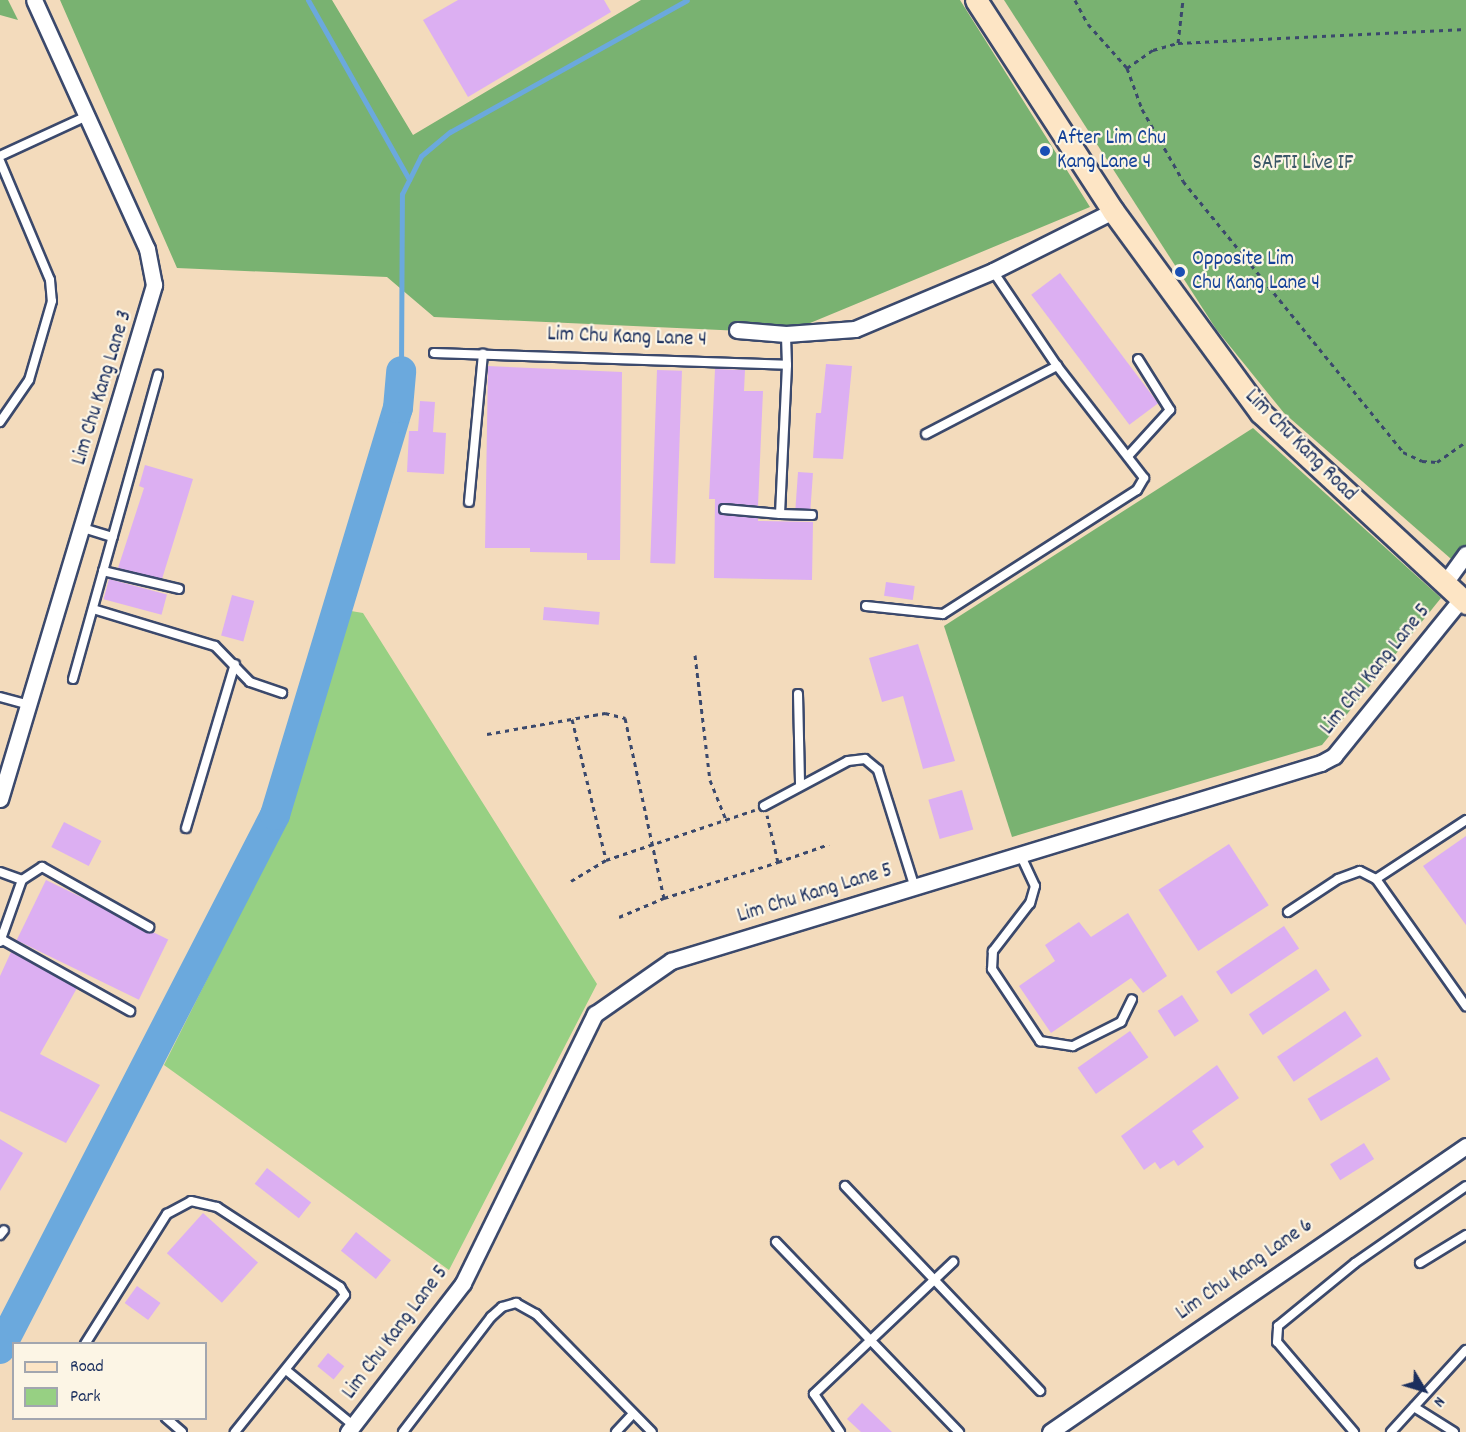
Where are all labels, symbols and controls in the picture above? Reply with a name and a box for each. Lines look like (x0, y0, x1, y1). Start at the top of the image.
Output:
place label: After Lim Chu Kang Lane 4 (1057, 126, 1166, 176)
marker: After Lim Chu Kang Lane 4 (1038, 144, 1052, 158)
park label: SAFTI Live IF (1253, 151, 1353, 177)
place label: Opposite Lim Chu Kang Lane 4 (1192, 247, 1320, 297)
marker: Opposite Lim Chu Kang Lane 4 (1173, 265, 1187, 279)
street label: Lim Chu Kang Lane 3 (68, 308, 138, 468)
street label: Lim Chu Kang Lane 4 (547, 323, 707, 353)
street label: Lim Chu Kang Road (1239, 385, 1361, 507)
street label: Lim Chu Kang Lane 5 (1316, 600, 1436, 740)
street label: Lim Chu Kang Lane 5 (734, 858, 896, 930)
street label: Lim Chu Kang Lane 6 (1172, 1213, 1318, 1327)
street label: Lim Chu Kang Lane 5 (338, 1261, 454, 1405)
legend (12, 1342, 207, 1420)
text: Road (70, 1355, 104, 1380)
north arrow (1394, 1360, 1454, 1420)
text: Park (70, 1385, 101, 1410)
text: N (1427, 1391, 1450, 1412)

